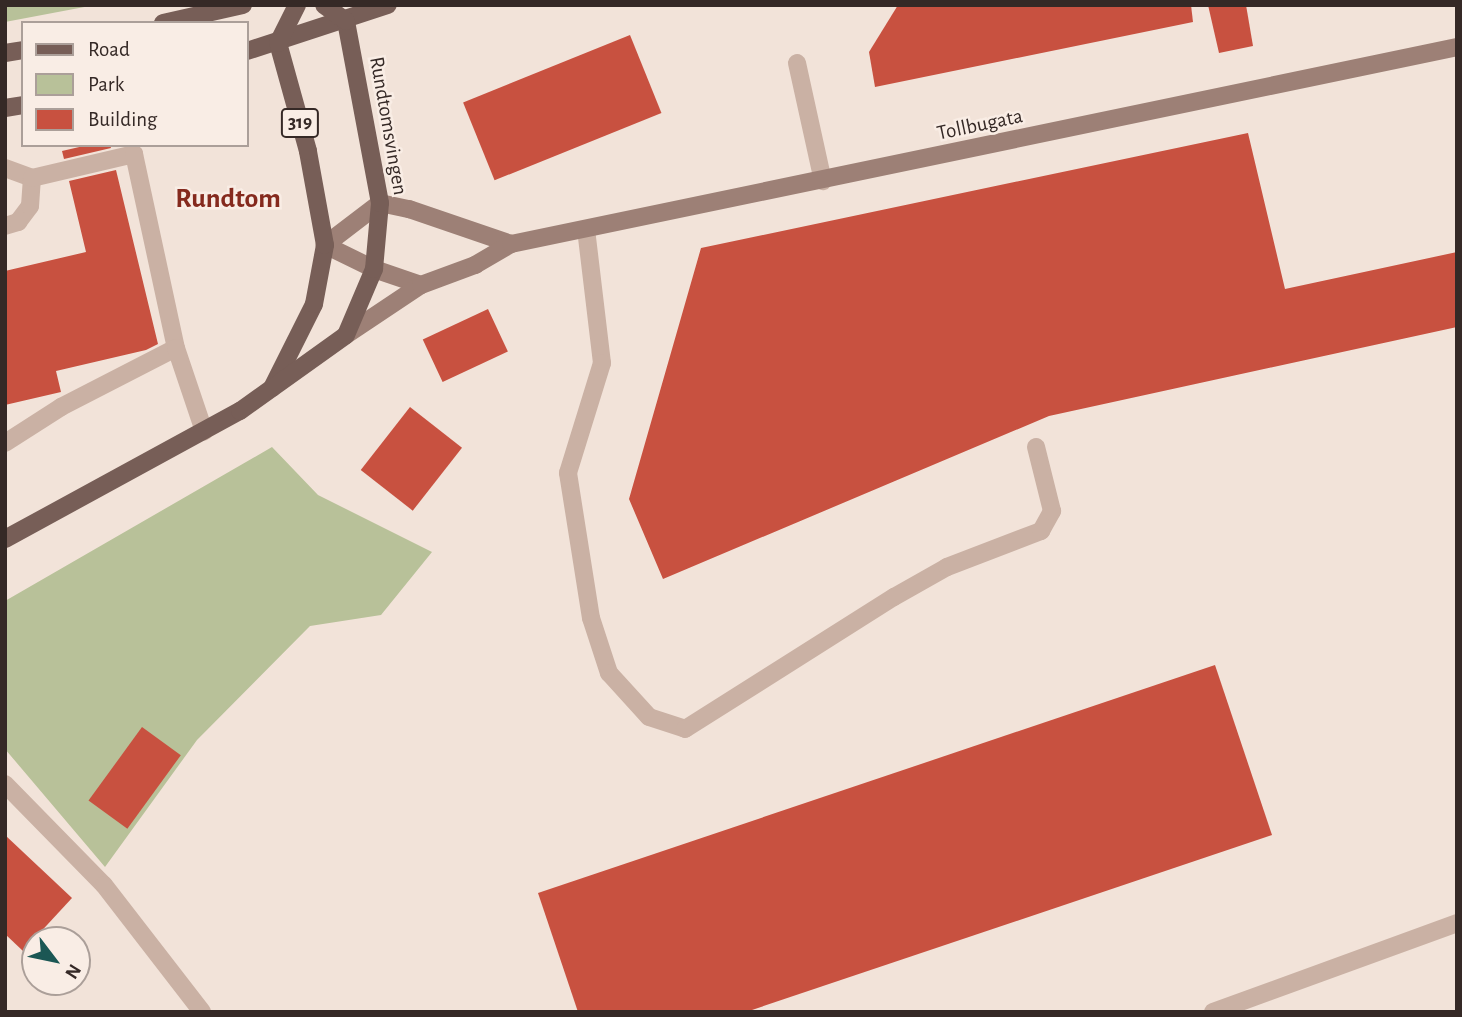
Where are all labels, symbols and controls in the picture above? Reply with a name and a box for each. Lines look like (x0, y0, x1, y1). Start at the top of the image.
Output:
legend (21, 21, 248, 147)
text: Road (88, 39, 130, 60)
street label: Rundtomsvingen (363, 55, 413, 197)
text: Park (88, 74, 124, 95)
street label: Tollbugata (935, 104, 1025, 146)
road number: 319 (281, 108, 319, 139)
text: Building (88, 109, 157, 130)
district label: Rundtom (175, 182, 281, 216)
north arrow (21, 926, 91, 996)
text: N (61, 961, 84, 982)

